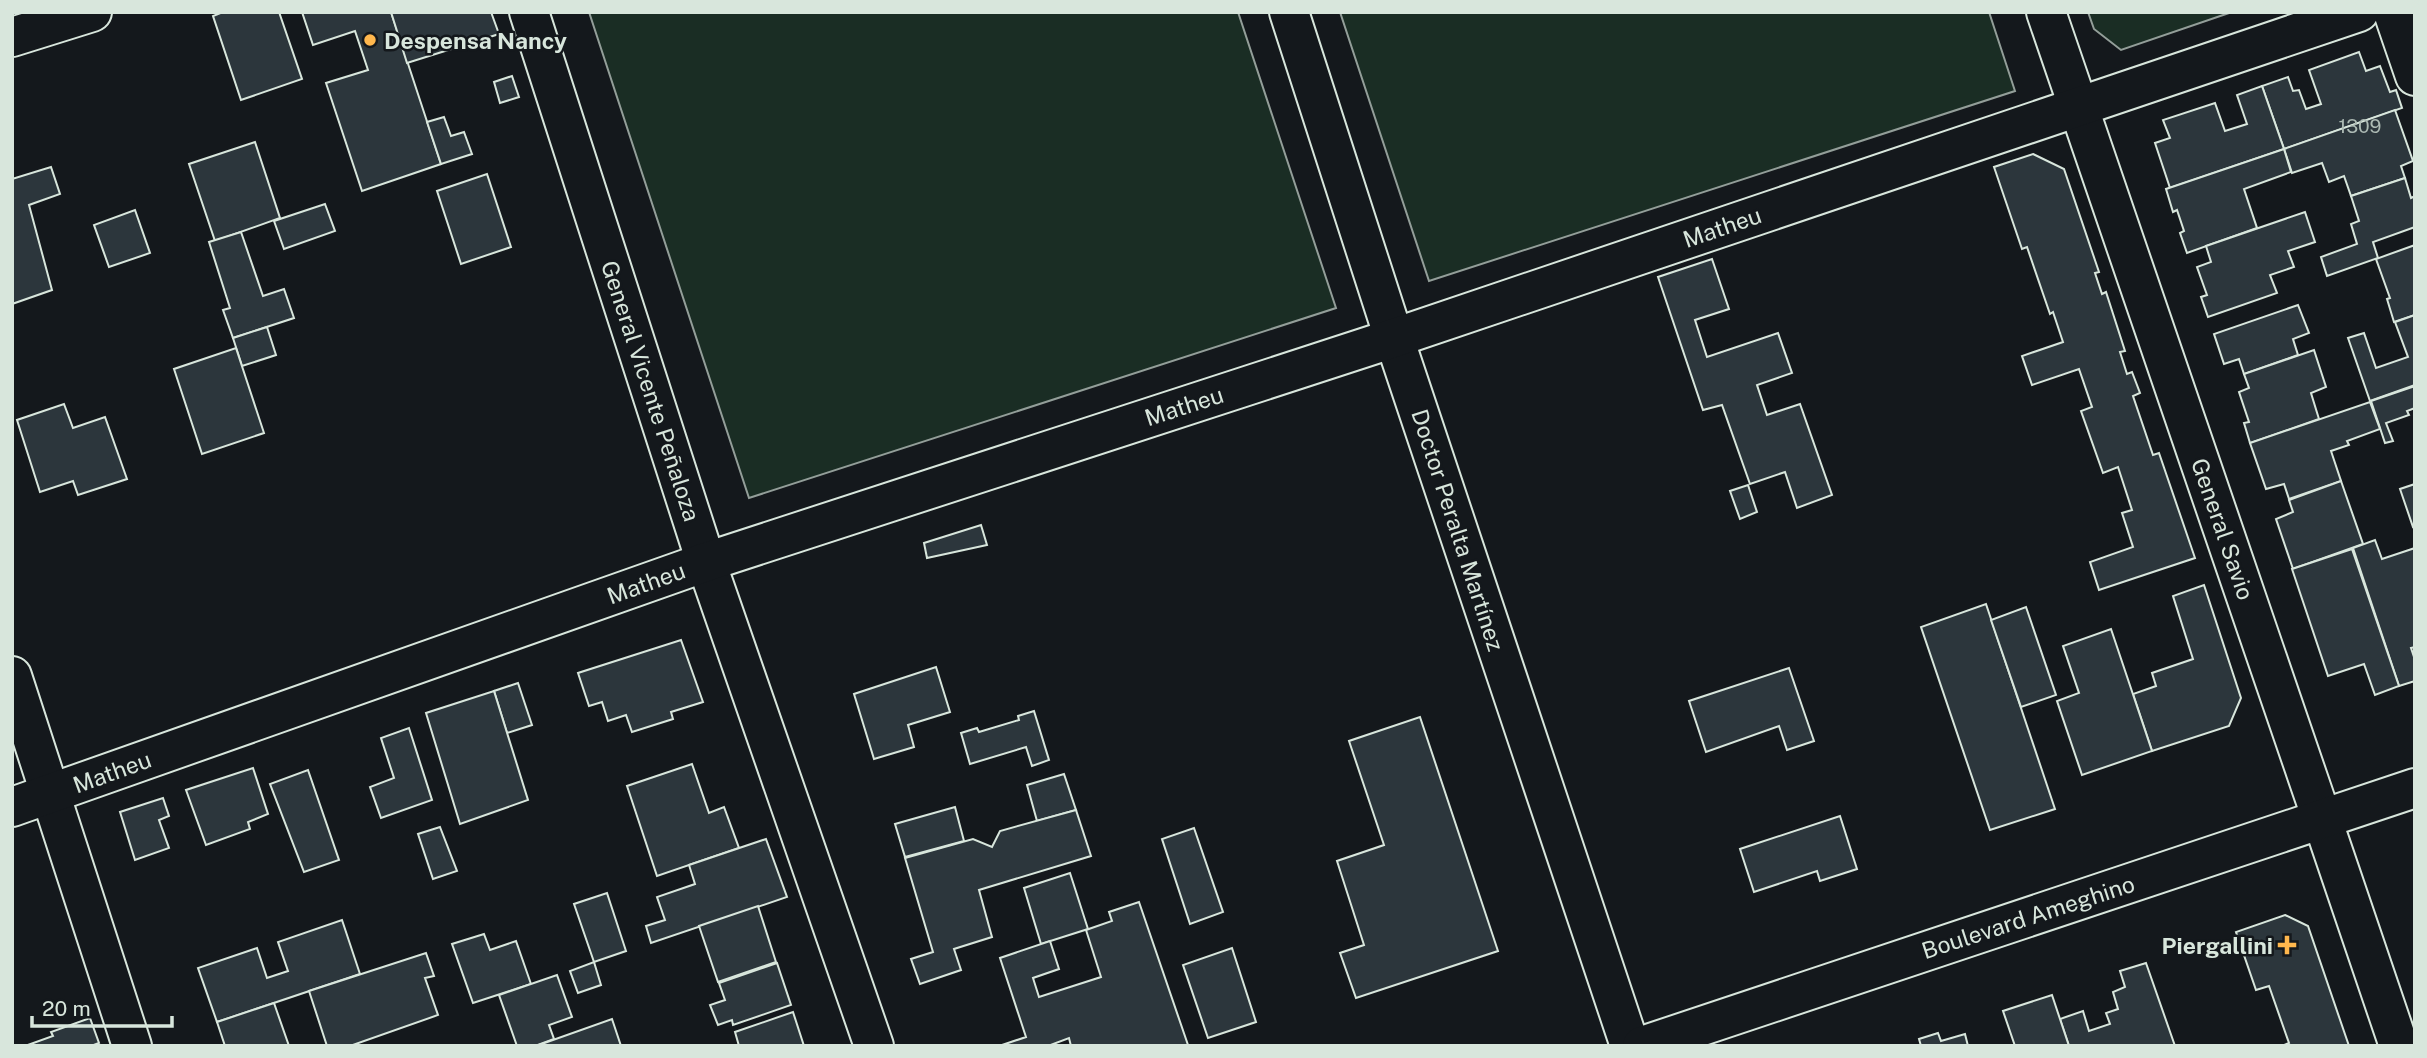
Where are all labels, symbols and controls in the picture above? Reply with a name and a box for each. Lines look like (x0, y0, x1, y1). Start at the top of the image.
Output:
place label: Despensa Nancy (384, 27, 567, 54)
marker: Despensa Nancy (362, 32, 378, 48)
house number: 1309 (2339, 115, 2381, 137)
street label: Matheu (1679, 201, 1765, 253)
street label: General Vicente Peñaloza (596, 257, 706, 525)
street label: Matheu (1141, 381, 1227, 431)
street label: Doctor Peralta Martínez (1406, 406, 1510, 654)
street label: General Savio (2186, 455, 2260, 603)
street label: Matheu (603, 556, 689, 610)
street label: Matheu (69, 745, 155, 799)
street label: Boulevard Ameghino (1918, 870, 2138, 964)
place label: Piergallini (2161, 932, 2273, 959)
marker: Piergallini (2279, 937, 2295, 953)
scale bar (32, 984, 172, 1028)
text: 20 m (42, 996, 91, 1021)

